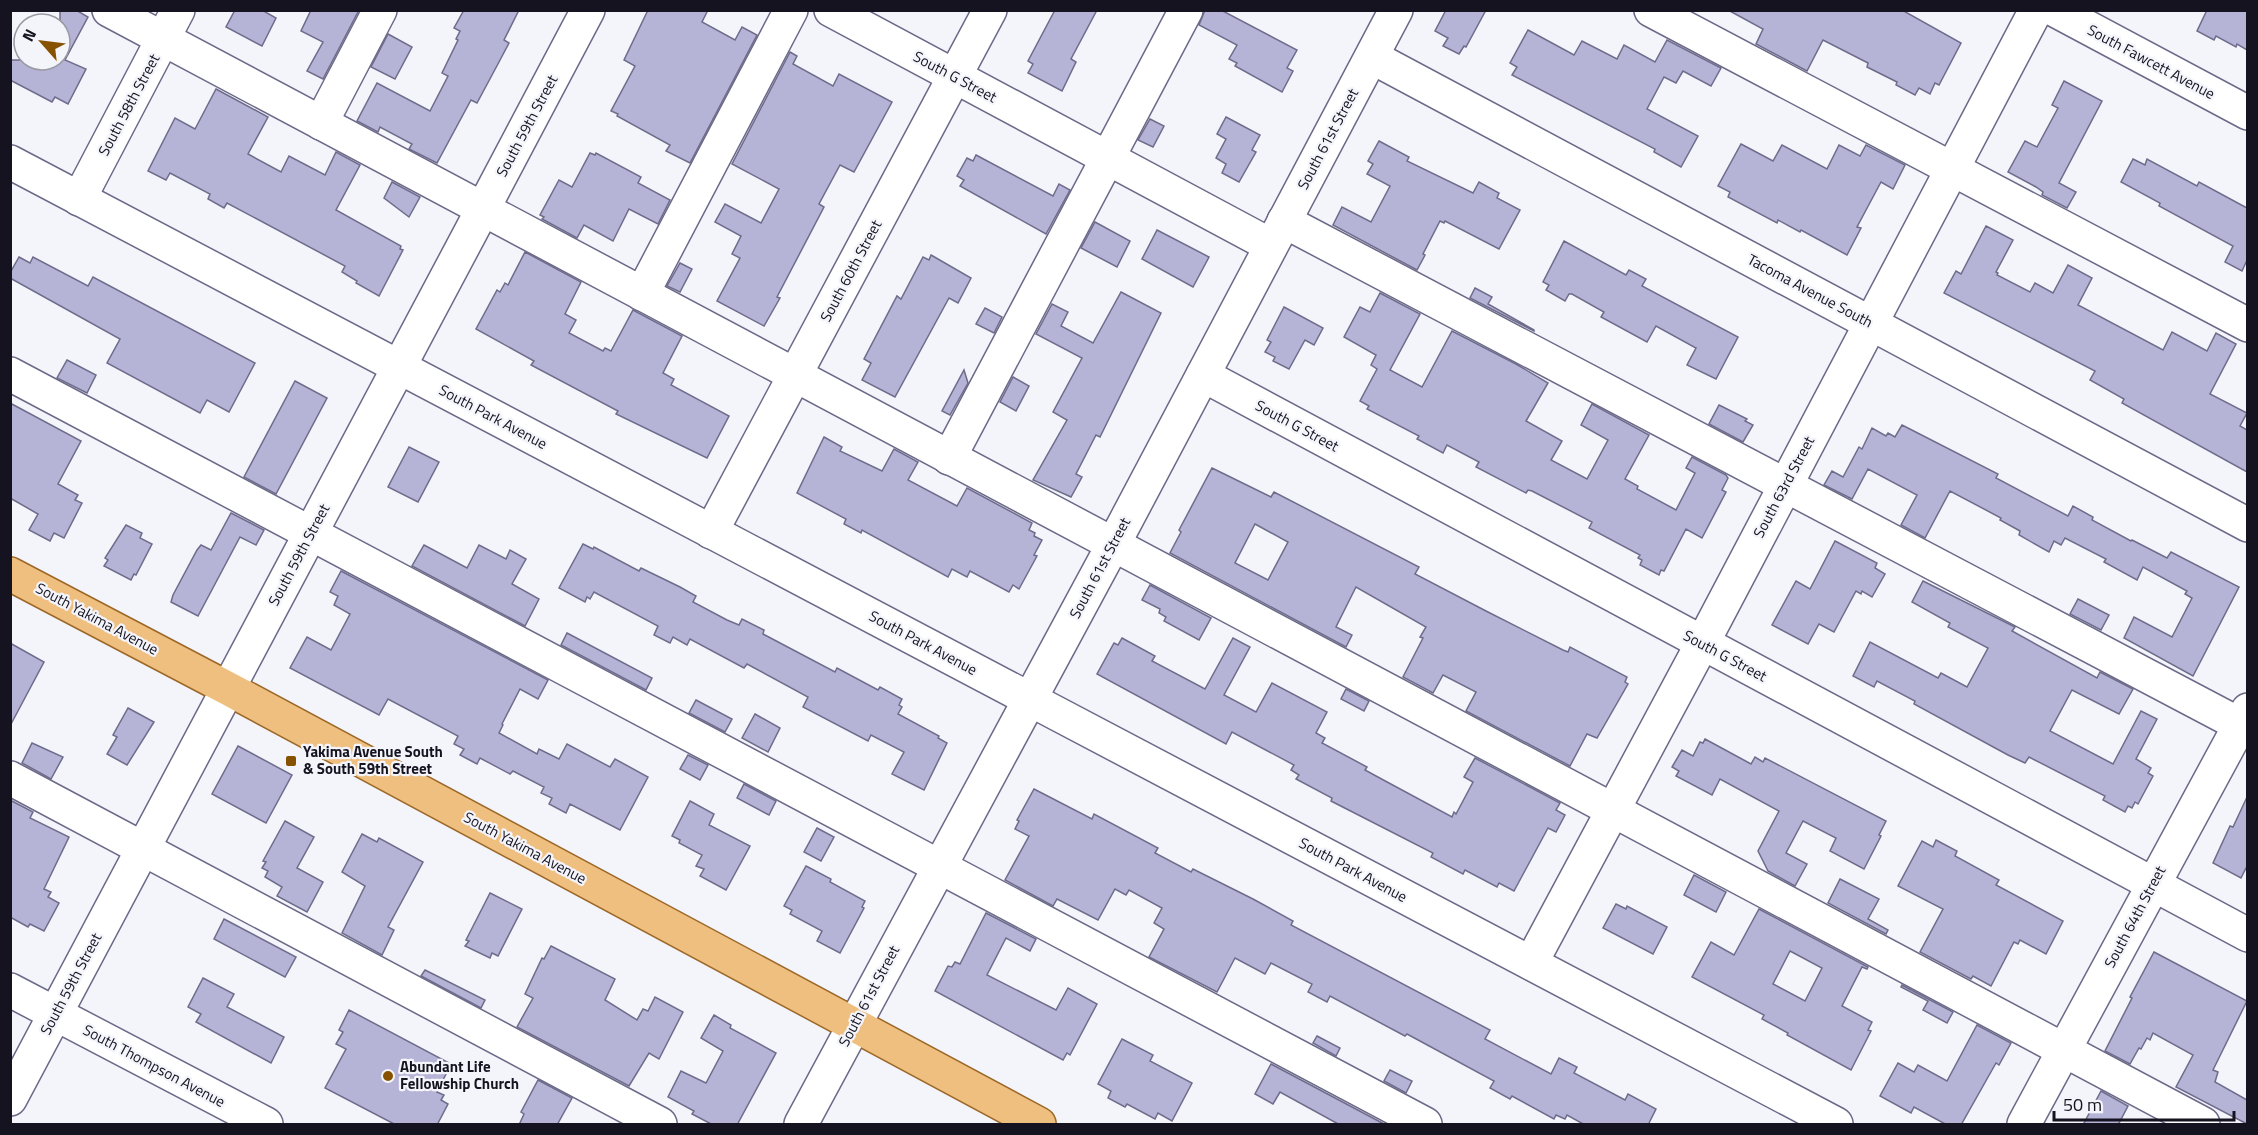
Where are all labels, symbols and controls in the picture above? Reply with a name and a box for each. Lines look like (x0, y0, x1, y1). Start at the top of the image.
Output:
north arrow (12, 12, 72, 72)
street label: South Fawcett Avenue (2083, 18, 2219, 105)
text: N (16, 24, 42, 45)
street label: South G Street (909, 45, 1002, 109)
street label: South 58th Street (92, 49, 166, 160)
street label: South 59th Street (490, 70, 564, 181)
street label: South 61st Street (1291, 83, 1364, 193)
street label: South 60th Street (814, 215, 888, 326)
street label: Tacoma Avenue South (1743, 248, 1877, 333)
street label: South Park Avenue (435, 378, 551, 455)
street label: South G Street (1251, 394, 1344, 458)
street label: South 63rd Street (1747, 431, 1820, 542)
street label: South 59th Street (262, 499, 336, 610)
street label: South 61st Street (1063, 512, 1136, 622)
street label: South Yakima Avenue (32, 576, 163, 661)
street label: South Park Avenue (865, 604, 981, 681)
street label: South G Street (1679, 624, 1772, 688)
place label: Yakima Avenue South & South 59th Street (303, 740, 443, 780)
marker: Yakima Avenue South & South 59th Street (284, 754, 298, 768)
street label: South Yakima Avenue (460, 805, 591, 890)
street label: South Park Avenue (1295, 831, 1411, 908)
street label: South 64th Street (2098, 861, 2172, 972)
street label: South 59th Street (34, 928, 108, 1039)
street label: South 61st Street (832, 940, 905, 1050)
street label: South Thompson Avenue (79, 1018, 229, 1113)
place label: Abundant Life Fellowship Church (400, 1055, 519, 1095)
marker: Abundant Life Fellowship Church (381, 1069, 395, 1083)
scale bar (2054, 1084, 2234, 1122)
text: 50 m (2063, 1091, 2102, 1118)

